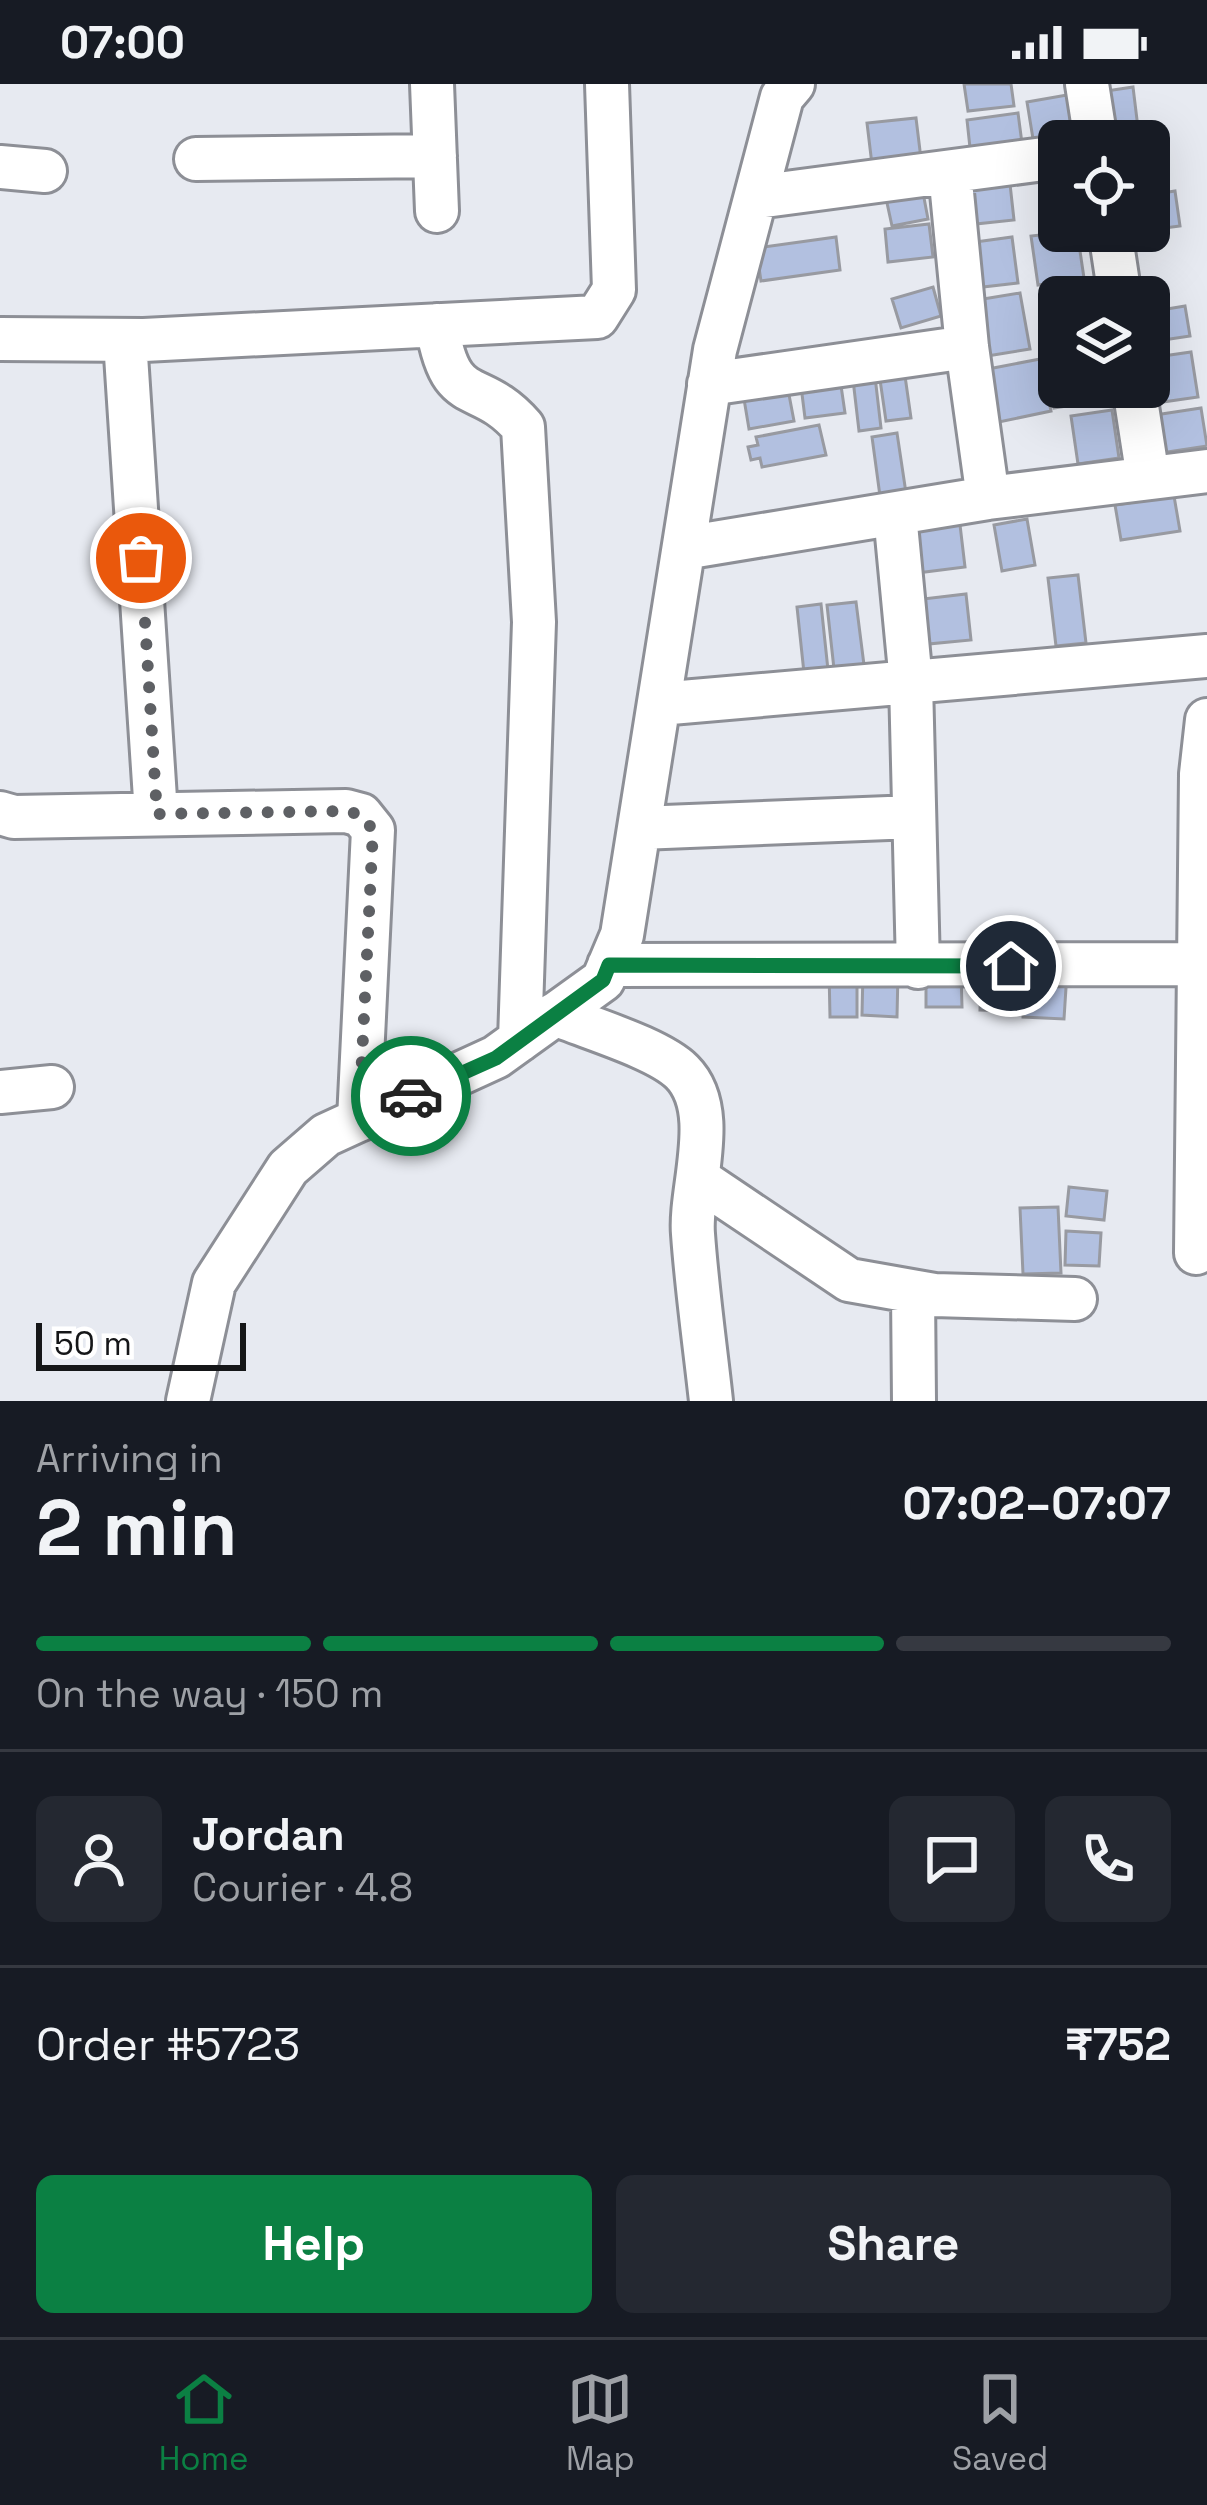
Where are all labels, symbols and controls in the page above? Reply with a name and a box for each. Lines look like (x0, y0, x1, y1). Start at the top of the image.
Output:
text: 07:00 (60, 14, 185, 71)
map controls (1038, 120, 1170, 408)
button: locate (1038, 120, 1170, 252)
button: layers (1038, 276, 1170, 408)
pin (90, 507, 192, 609)
icon: bag (108, 525, 174, 591)
pin (960, 915, 1062, 1017)
icon: home (978, 933, 1044, 999)
courier (351, 1036, 471, 1156)
icon: car (378, 1063, 444, 1129)
scale bar (36, 1317, 246, 1370)
text: 50 m (54, 1323, 132, 1365)
text: Arriving in (36, 1434, 223, 1483)
text: 07:02–07:07 (902, 1475, 1171, 1532)
text: 2 min (36, 1478, 238, 1578)
text: On the way · 150 m (36, 1669, 383, 1718)
button: person (36, 1796, 162, 1922)
button: chat (889, 1796, 1015, 1922)
button: phone (1045, 1796, 1171, 1922)
text: Jordan (192, 1806, 345, 1863)
text: Courier · 4.8 (192, 1863, 413, 1912)
text: Order #5723 (36, 2016, 300, 2073)
text: ₹752 (1065, 2016, 1171, 2073)
button: Help (36, 2175, 592, 2313)
button: Share (616, 2175, 1171, 2313)
tab: Home (159, 2366, 249, 2480)
tab: Map (566, 2366, 635, 2480)
tab: Saved (952, 2366, 1048, 2480)

